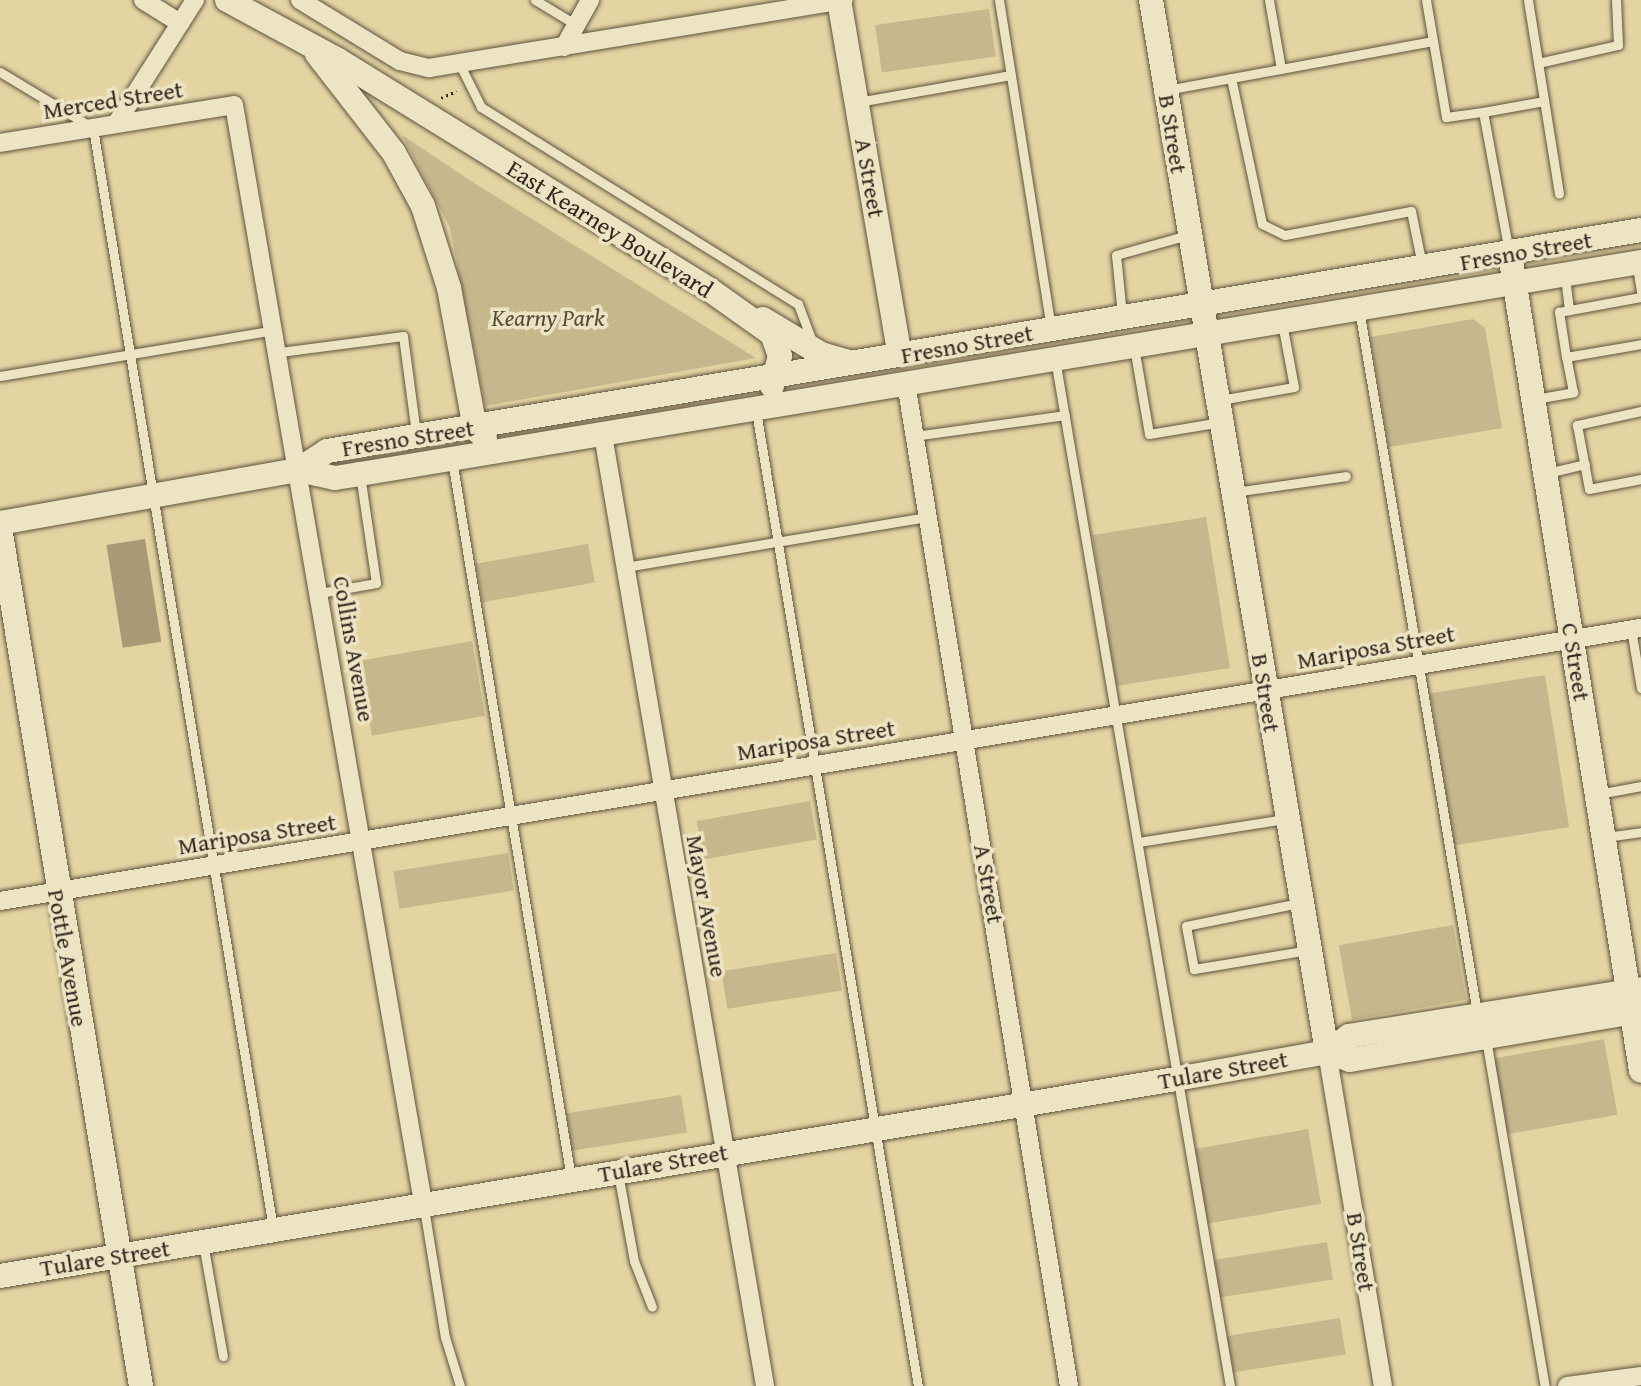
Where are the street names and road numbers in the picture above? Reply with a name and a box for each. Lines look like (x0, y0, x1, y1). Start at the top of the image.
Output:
street label: Merced Street (41, 75, 185, 125)
street label: B Street (1153, 92, 1193, 176)
street label: A Street (849, 136, 891, 220)
street label: East Kearney Boulevard (502, 154, 718, 304)
street label: Fresno Street (1458, 225, 1594, 277)
street label: Fresno Street (899, 318, 1035, 370)
street label: Fresno Street (340, 413, 476, 463)
street label: Collins Avenue (327, 574, 381, 724)
street label: Mariposa Street (1295, 619, 1457, 675)
street label: C Street (1556, 621, 1596, 703)
street label: B Street (1246, 651, 1286, 735)
street label: Mariposa Street (735, 713, 897, 767)
street label: Mariposa Street (176, 807, 338, 861)
street label: Mayor Avenue (680, 833, 734, 979)
street label: A Street (968, 842, 1010, 926)
street label: Pottle Avenue (42, 887, 94, 1029)
street label: Tulare Street (1156, 1044, 1290, 1096)
street label: Tulare Street (596, 1137, 730, 1189)
street label: B Street (1341, 1210, 1381, 1294)
street label: Tulare Street (38, 1234, 172, 1282)

